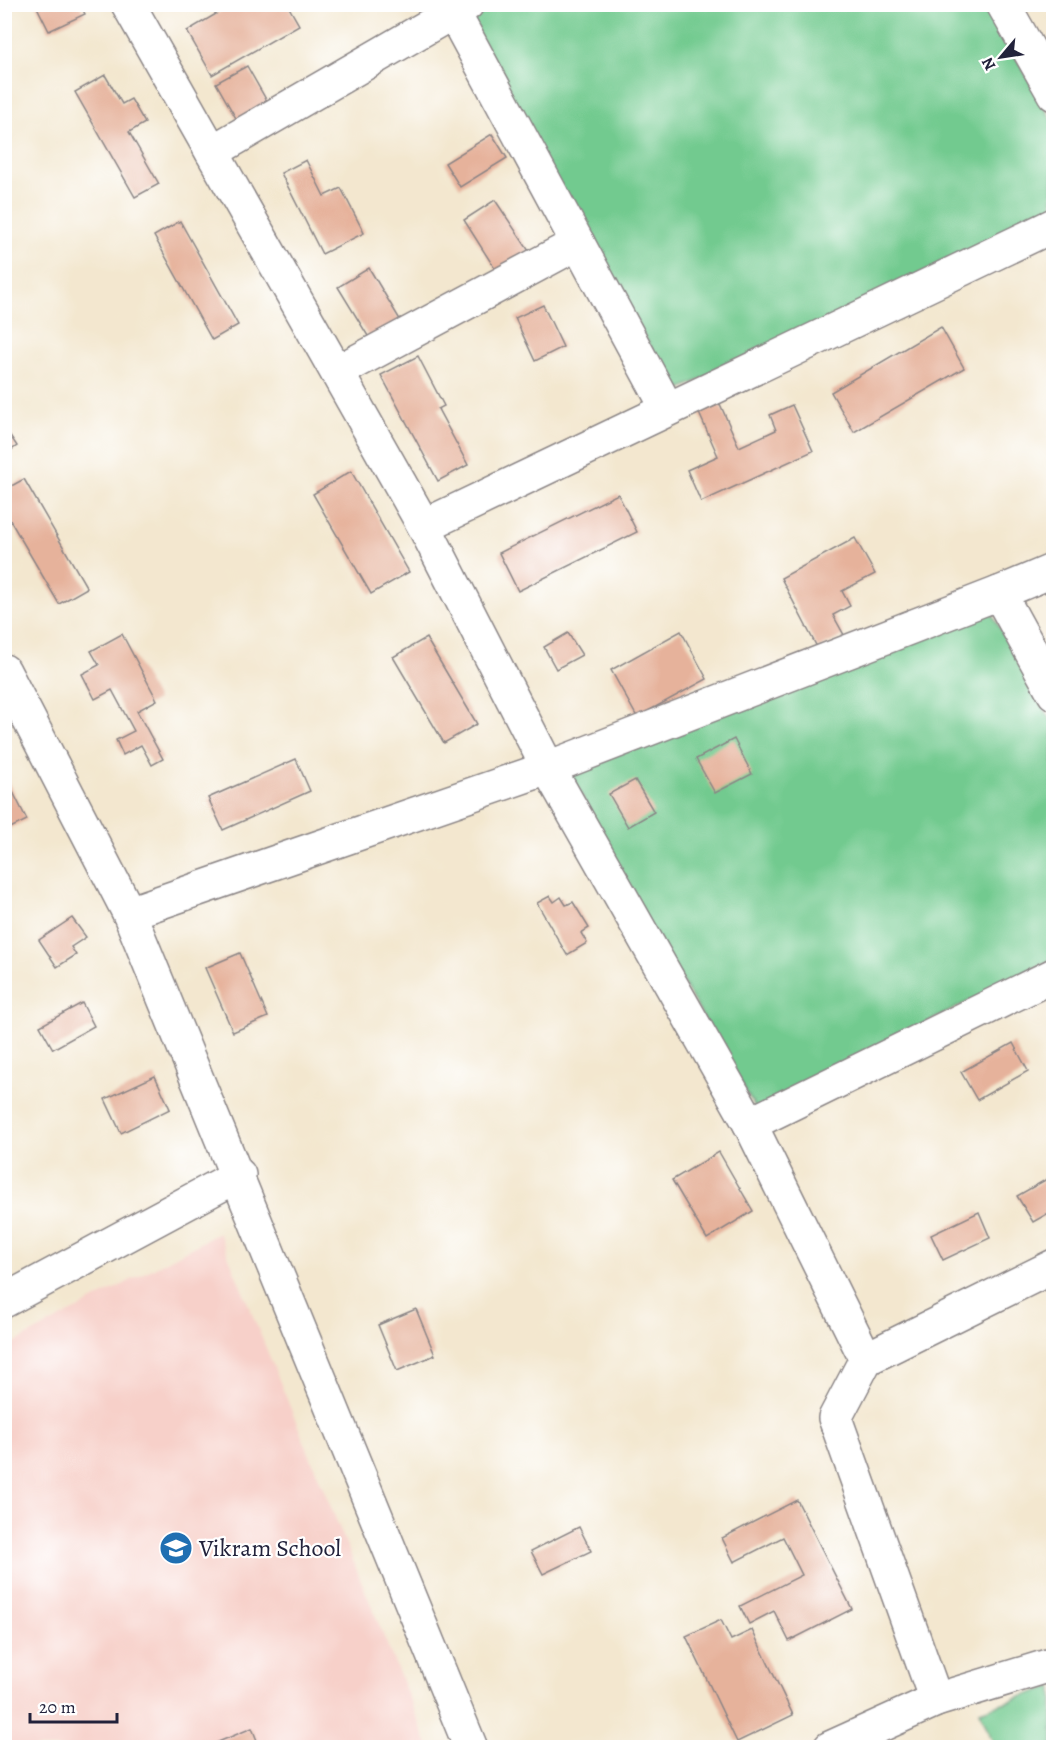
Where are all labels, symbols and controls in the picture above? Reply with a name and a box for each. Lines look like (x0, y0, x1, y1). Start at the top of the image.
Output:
north arrow (971, 27, 1031, 87)
text: N (976, 53, 1001, 74)
school or university icon: Vikram School (158, 1530, 194, 1566)
place label: Vikram School (198, 1532, 341, 1564)
scale bar (30, 1686, 117, 1724)
text: 20 m (39, 1695, 76, 1719)

